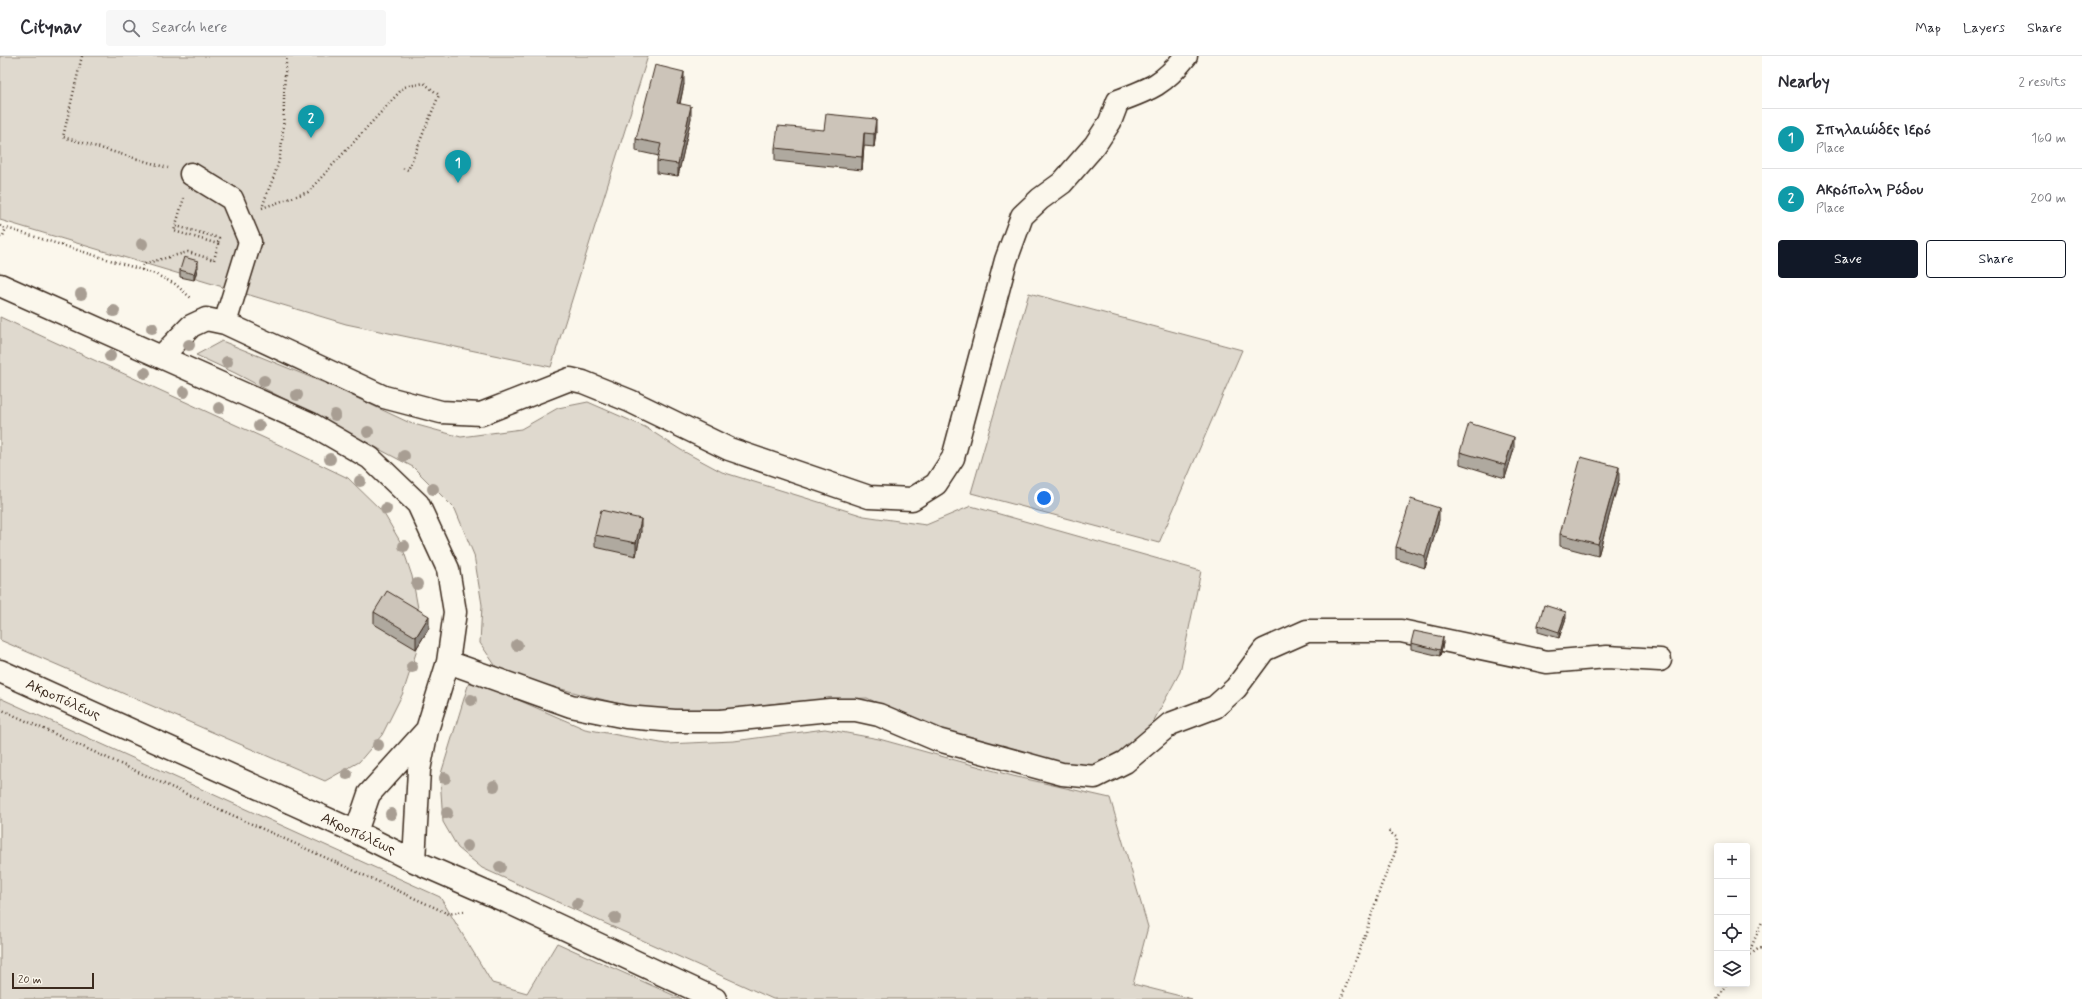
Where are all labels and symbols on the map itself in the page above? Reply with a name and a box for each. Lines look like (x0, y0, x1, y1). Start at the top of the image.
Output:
pin: 2 (298, 105, 324, 138)
pin: 1 (445, 150, 471, 183)
your location (1034, 488, 1054, 508)
street label: Ακροπόλεως (22, 675, 104, 726)
street label: Ακροπόλεως (317, 808, 399, 860)
scale bar (12, 971, 94, 990)

